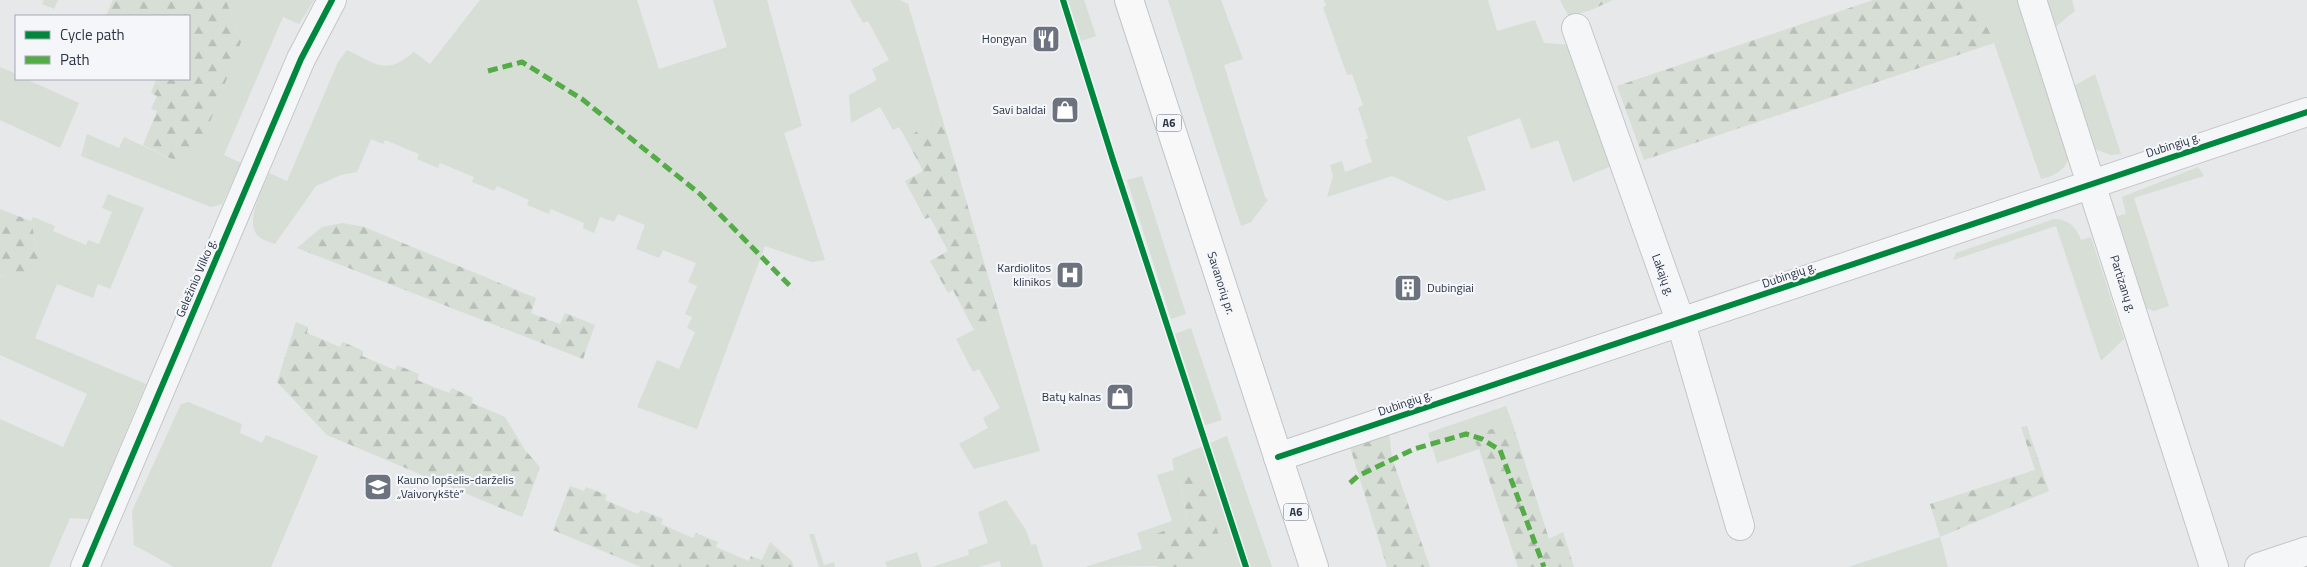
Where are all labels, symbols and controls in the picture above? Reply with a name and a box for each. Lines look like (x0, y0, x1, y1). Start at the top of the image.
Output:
legend (15, 15, 190, 80)
text: Cycle path (60, 23, 125, 46)
restaurant icon: Hongyan (1031, 24, 1061, 54)
place label: Hongyan (982, 29, 1027, 48)
text: Path (60, 48, 90, 71)
shop icon: Savi baldai (1050, 95, 1080, 125)
place label: Savi baldai (992, 100, 1046, 119)
road number: A6 (1156, 115, 1182, 132)
street label: Dubingių g. (2143, 127, 2202, 162)
street label: Geležinio Vilko g. (170, 235, 221, 320)
street label: Savanorių pr. (1202, 249, 1241, 317)
street label: Lakajų g. (1647, 251, 1680, 299)
street label: Partizanų g. (2105, 252, 2142, 315)
street label: Dubingių g. (1759, 256, 1818, 293)
place label: Kardiolitos klinikos (997, 258, 1051, 291)
hospital icon: Kardiolitos klinikos (1055, 260, 1085, 290)
building icon: Dubingiai (1393, 273, 1423, 303)
place label: Dubingiai (1427, 278, 1474, 297)
shop icon: Batų kalnas (1105, 382, 1135, 412)
street label: Dubingių g. (1375, 384, 1434, 421)
place label: Batų kalnas (1042, 387, 1101, 406)
place label: Kauno lopšelis-darželis „Vaivorykštė“ (397, 470, 514, 503)
school or university icon: Kauno lopšelis-darželis „Vaivorykštė“ (363, 472, 393, 502)
road number: A6 (1284, 504, 1308, 520)

